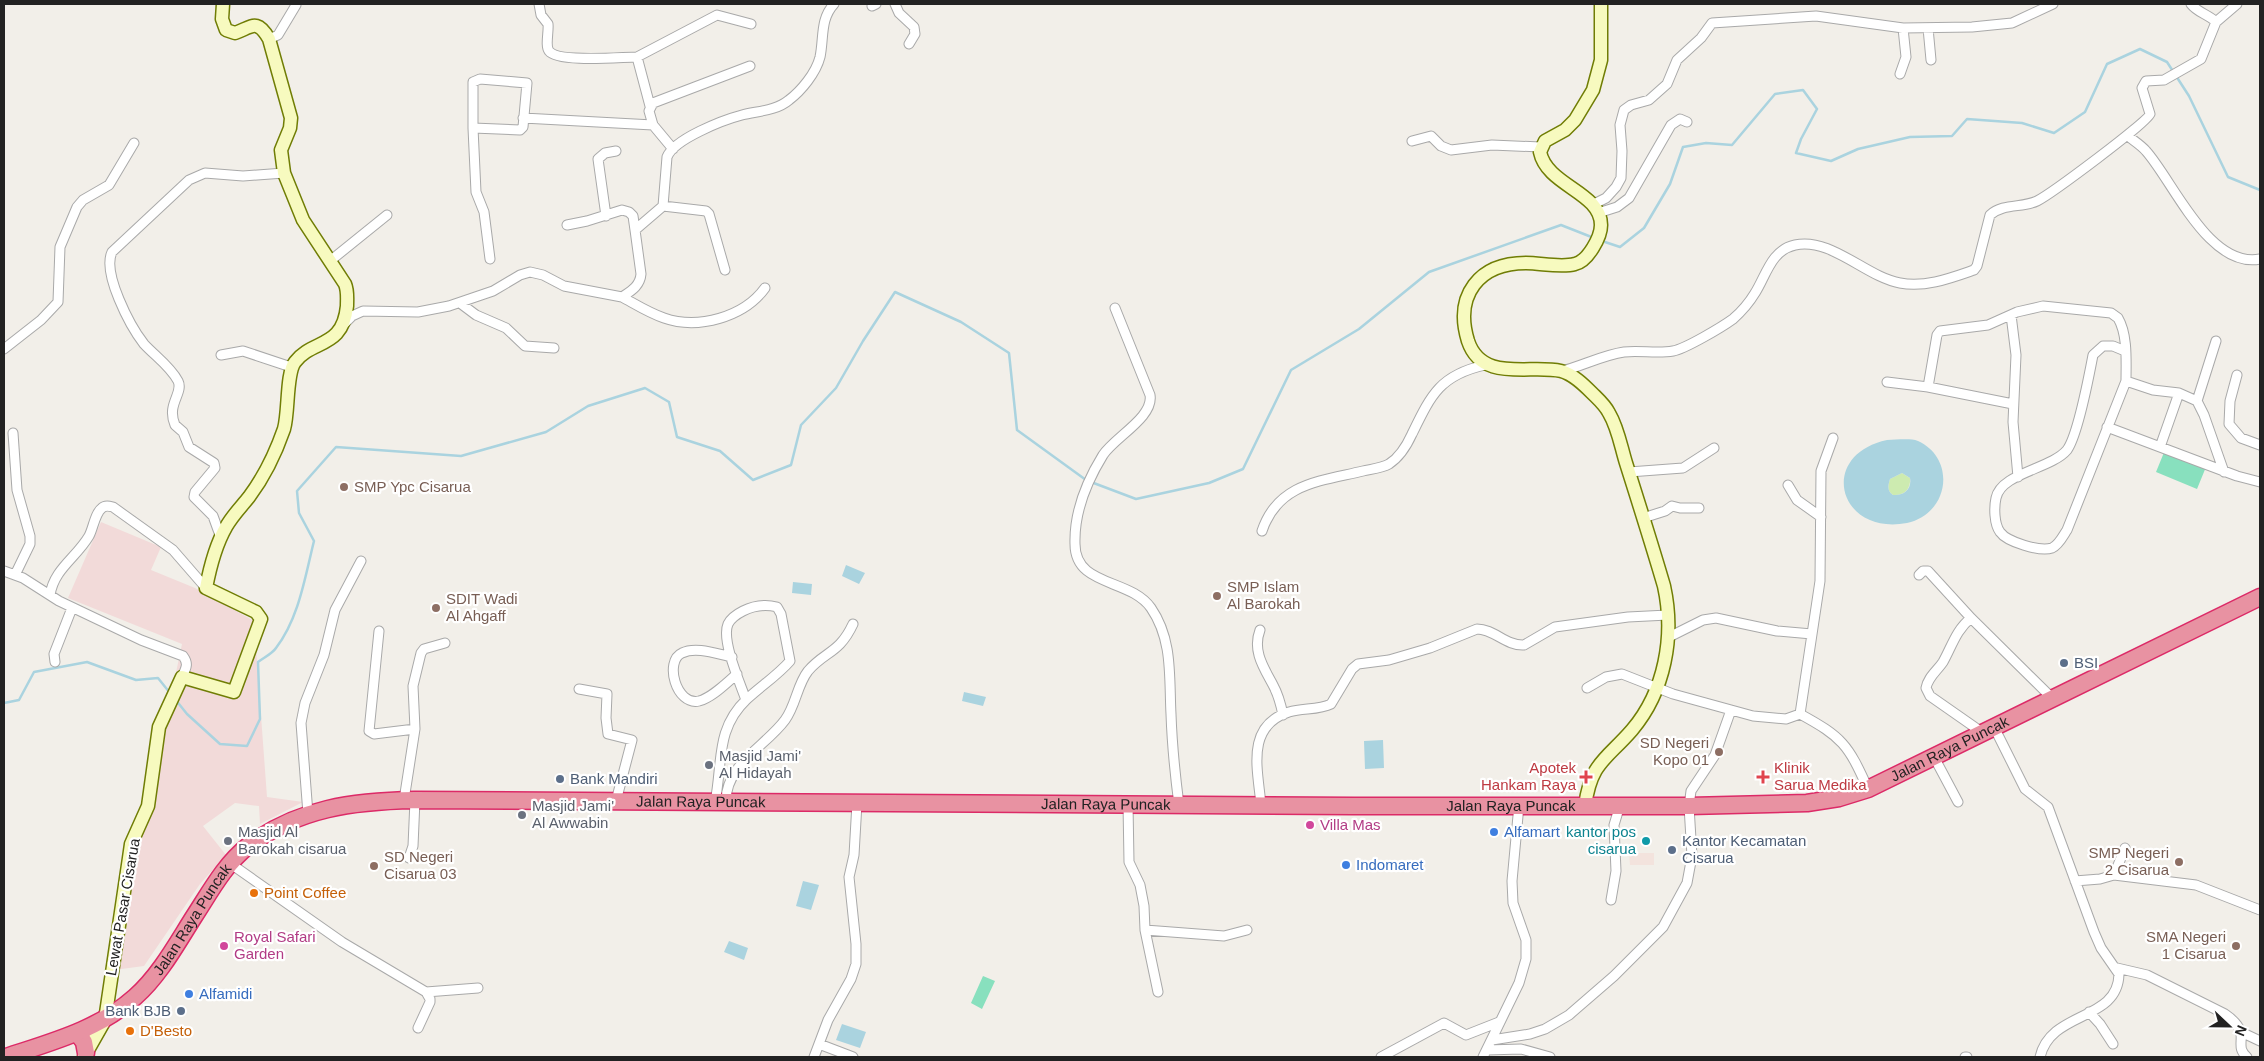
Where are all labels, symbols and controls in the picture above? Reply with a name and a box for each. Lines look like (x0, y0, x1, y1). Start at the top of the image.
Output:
place label: SMP Ypc Cisarua (354, 478, 471, 495)
marker: SMP Ypc Cisarua (338, 481, 350, 493)
place label: SMP Islam Al Barokah (1227, 578, 1300, 612)
place label: SDIT Wadi Al Ahgaff (446, 590, 518, 624)
marker: SMP Islam Al Barokah (1211, 590, 1223, 602)
marker: SDIT Wadi Al Ahgaff (430, 602, 442, 614)
place label: BSI (2074, 654, 2098, 671)
marker: BSI (2058, 657, 2070, 669)
street label: Jalan Raya Puncak (1888, 712, 2012, 785)
place label: SD Negeri Kopo 01 (1640, 734, 1709, 768)
marker: SD Negeri Kopo 01 (1713, 746, 1725, 758)
place label: Masjid Jami' Al Hidayah (719, 747, 801, 781)
marker: Masjid Jami' Al Hidayah (703, 759, 715, 771)
place label: Apotek Hankam Raya (1481, 759, 1577, 793)
place label: Klinik Sarua Medika (1774, 759, 1867, 793)
place label: Bank Mandiri (570, 770, 658, 787)
marker: Klinik Sarua Medika (1756, 770, 1770, 784)
marker: Apotek Hankam Raya (1580, 771, 1592, 783)
marker: Bank Mandiri (554, 773, 566, 785)
street label: Jalan Raya Puncak (636, 792, 766, 810)
street label: Jalan Raya Puncak (1041, 795, 1171, 813)
place label: Masjid Jami' Al Awwabin (532, 797, 614, 831)
street label: Jalan Raya Puncak (1446, 797, 1576, 814)
marker: Masjid Jami' Al Awwabin (516, 809, 528, 821)
place label: Villa Mas (1320, 816, 1381, 833)
marker: Villa Mas (1304, 819, 1316, 831)
place label: Masjid Al Barokah cisarua (238, 823, 347, 857)
place label: Alfamart (1504, 823, 1561, 840)
place label: kantor pos cisarua (1566, 823, 1637, 857)
marker: Alfamart (1488, 826, 1500, 838)
place label: Kantor Kecamatan Cisarua (1682, 832, 1806, 866)
marker: Masjid Al Barokah cisarua (222, 835, 234, 847)
marker: kantor pos cisarua (1640, 835, 1652, 847)
street label: Lewat Pasar Cisarua (102, 836, 143, 977)
marker: Kantor Kecamatan Cisarua (1666, 844, 1678, 856)
place label: SMP Negeri 2 Cisarua (2088, 844, 2170, 878)
place label: SD Negeri Cisarua 03 (384, 848, 457, 882)
place label: Indomaret (1356, 856, 1424, 873)
marker: SMP Negeri 2 Cisarua (2173, 856, 2185, 868)
marker: Indomaret (1340, 859, 1352, 871)
street label: Jalan Raya Puncak (149, 860, 235, 978)
marker: SD Negeri Cisarua 03 (368, 860, 380, 872)
place label: Point Coffee (264, 884, 346, 901)
marker: Point Coffee (248, 887, 260, 899)
place label: Royal Safari Garden (234, 928, 316, 962)
place label: SMA Negeri 1 Cisarua (2146, 928, 2227, 962)
marker: Royal Safari Garden (218, 940, 230, 952)
marker: SMA Negeri 1 Cisarua (2230, 940, 2242, 952)
place label: Alfamidi (199, 985, 252, 1002)
marker: Alfamidi (183, 988, 195, 1000)
north arrow (2204, 1001, 2254, 1051)
place label: Bank BJB (105, 1002, 171, 1019)
marker: Bank BJB (175, 1005, 187, 1017)
place label: D'Besto (140, 1022, 192, 1039)
text: N (2232, 1023, 2250, 1039)
marker: D'Besto (124, 1025, 136, 1037)

